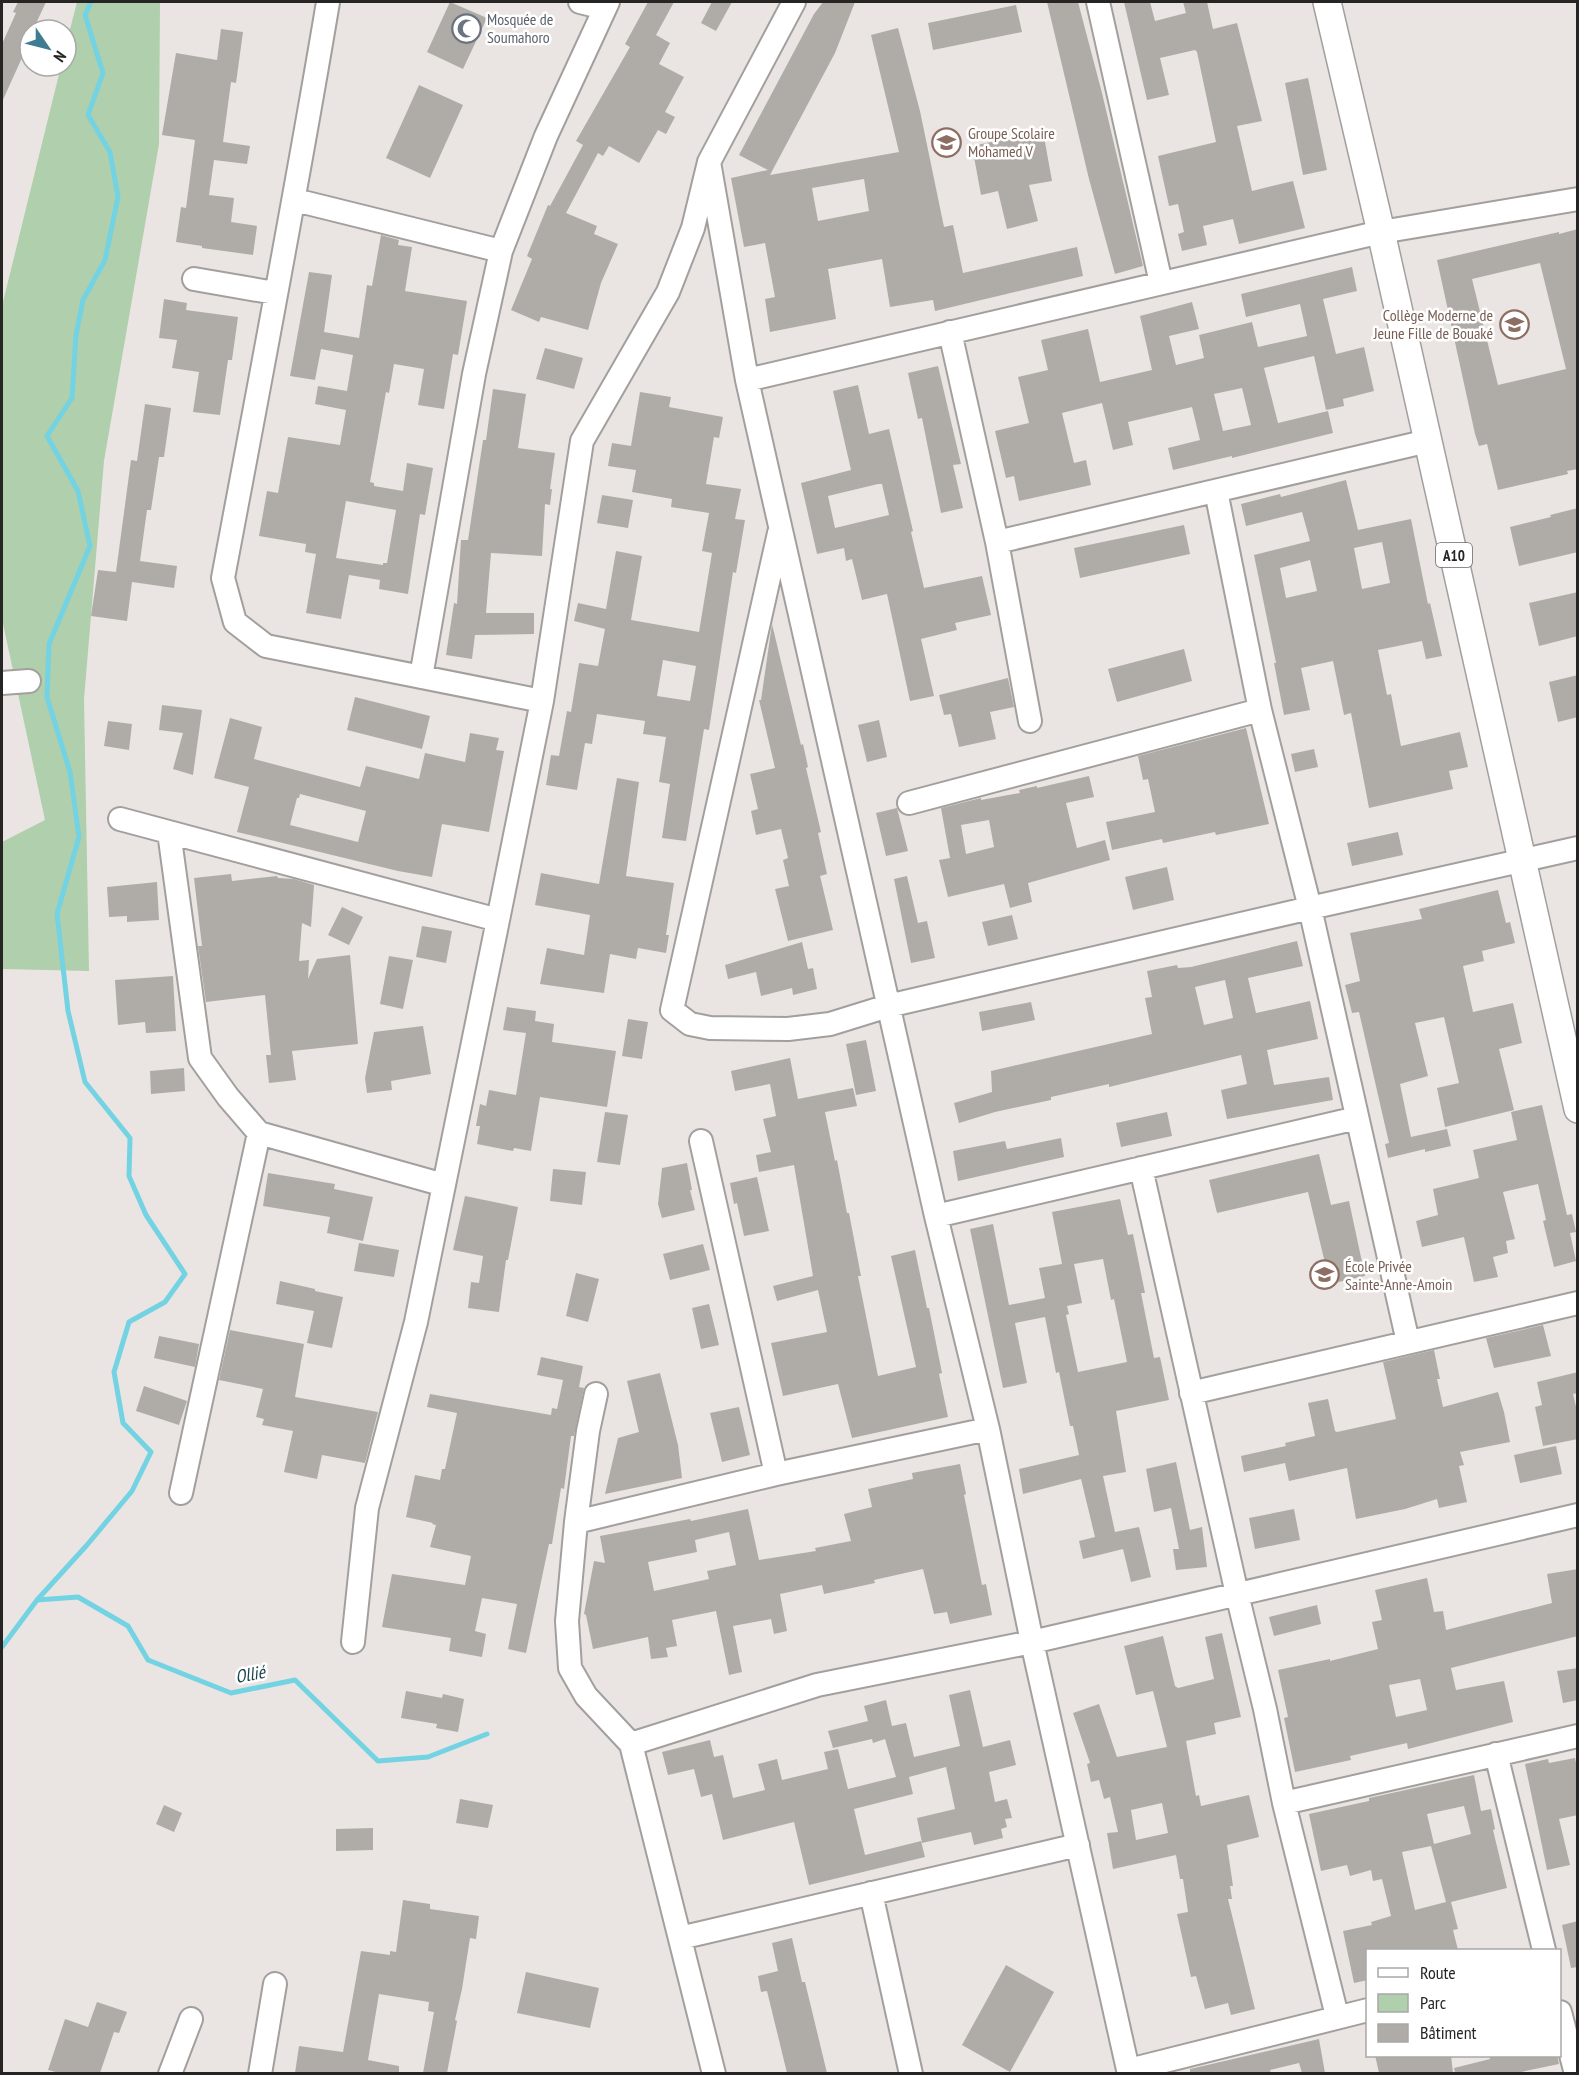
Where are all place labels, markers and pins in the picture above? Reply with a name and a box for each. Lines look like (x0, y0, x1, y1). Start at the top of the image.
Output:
place label: Mosquée de Soumahoro (487, 9, 553, 47)
mosque icon: Mosquée de Soumahoro (450, 12, 482, 44)
place label: Groupe Scolaire Mohamed V (968, 123, 1055, 161)
school or university icon: Groupe Scolaire Mohamed V (931, 126, 963, 158)
place label: Collège Moderne de Jeune Fille de Bouaké (1373, 305, 1493, 343)
school or university icon: Collège Moderne de Jeune Fille de Bouaké (1498, 308, 1530, 340)
place label: École Privée Sainte-Anne-Amoin (1345, 1256, 1452, 1294)
school or university icon: École Privée Sainte-Anne-Amoin (1308, 1259, 1340, 1291)

